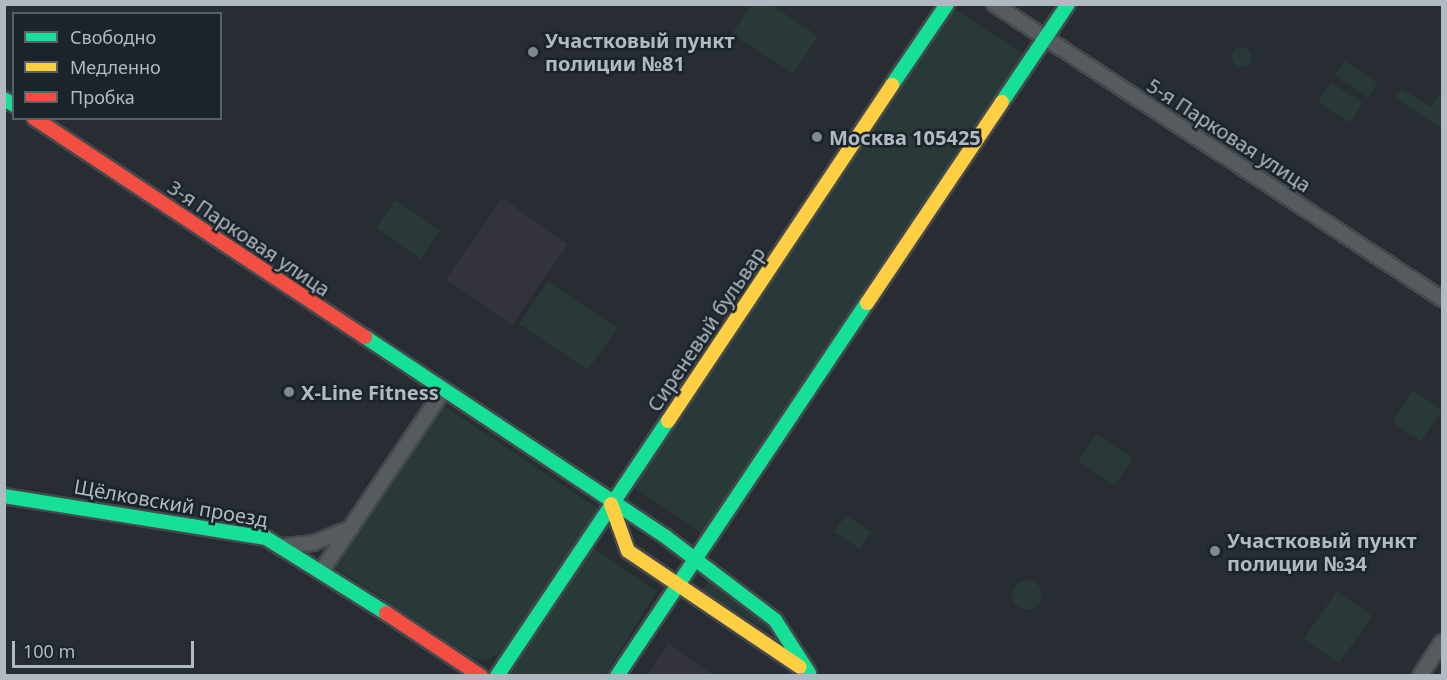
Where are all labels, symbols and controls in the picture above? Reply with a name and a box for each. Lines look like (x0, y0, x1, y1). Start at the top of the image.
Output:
legend (12, 12, 222, 120)
text: Свободно (70, 25, 156, 49)
place label: Участковый пункт полиции №81 (545, 28, 735, 75)
marker: Участковый пункт полиции №81 (526, 45, 540, 59)
text: Медленно (70, 55, 161, 79)
street label: 5-я Парковая улица (1143, 73, 1315, 197)
text: Пробка (70, 85, 135, 109)
place label: Москва 105425 (829, 125, 981, 149)
marker: Москва 105425 (810, 130, 824, 144)
street label: 3-я Парковая улица (163, 175, 335, 301)
street label: Сиреневый бульвар (642, 242, 770, 416)
place label: X-Line Fitness (301, 380, 439, 404)
marker: X-Line Fitness (282, 385, 296, 399)
street label: Щёлковский проезд (72, 474, 270, 532)
place label: Участковый пункт полиции №34 (1227, 528, 1417, 575)
marker: Участковый пункт полиции №34 (1208, 544, 1222, 558)
scale bar (15, 629, 196, 667)
text: 100 m (23, 639, 75, 663)

